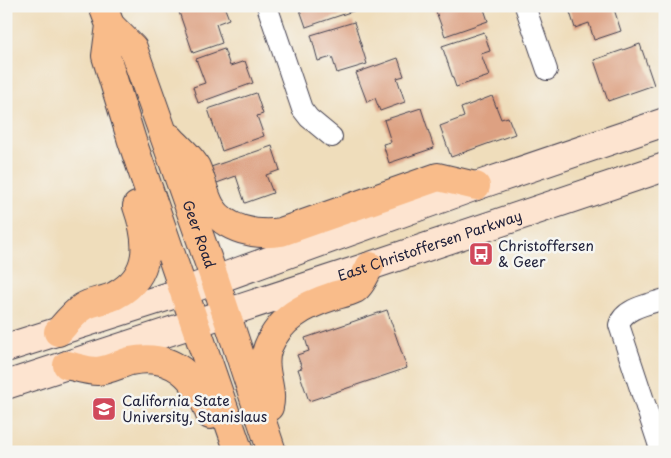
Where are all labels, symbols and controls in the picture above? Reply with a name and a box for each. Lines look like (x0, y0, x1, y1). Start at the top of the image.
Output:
street label: Geer Road (178, 197, 221, 271)
street label: East Christoffersen Parkway (335, 205, 525, 286)
place label: Christoffersen & Geer (498, 235, 594, 272)
bus stop icon: Christoffersen & Geer (468, 241, 494, 267)
place label: California State University, Stanislaus (122, 390, 267, 427)
school or university icon: California State University, Stanislaus (91, 396, 117, 422)

